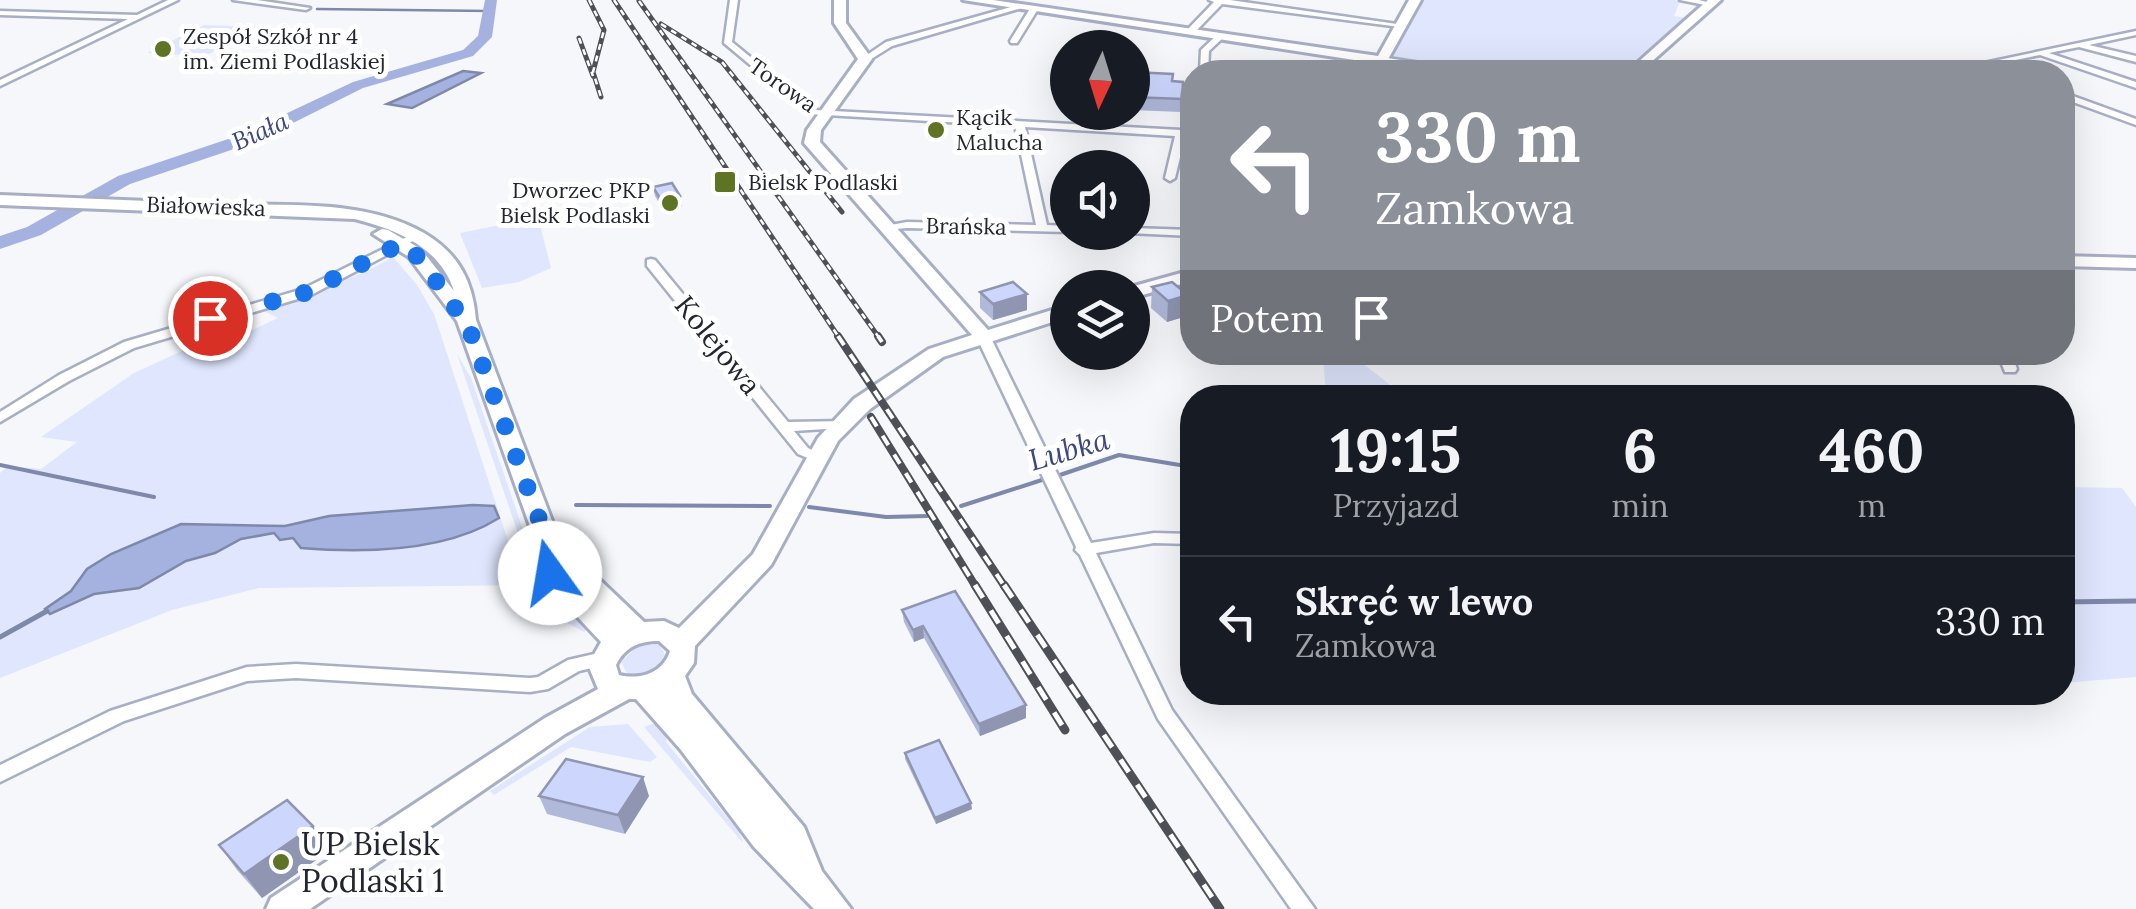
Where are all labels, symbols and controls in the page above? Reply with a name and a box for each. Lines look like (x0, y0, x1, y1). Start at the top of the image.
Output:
place label: Zespół Szkół nr 4 im. Ziemi Podlaskiej (183, 22, 385, 75)
north arrow (1050, 30, 1150, 130)
map controls (1050, 30, 1150, 370)
marker: Zespół Szkół nr 4 im. Ziemi Podlaskiej (152, 38, 174, 60)
street label: Torowa (744, 52, 822, 118)
text: 330 m (1375, 92, 1581, 181)
icon: left (1210, 100, 1340, 230)
place label: Kącik Malucha (956, 103, 1043, 156)
water label: Biała (227, 104, 293, 157)
marker: Kącik Malucha (925, 119, 947, 141)
button: sound (1050, 150, 1150, 250)
place label: Bielsk Podlaski (748, 168, 898, 196)
marker: Bielsk Podlaski (712, 169, 738, 195)
place label: Dworzec PKP Bielsk Podlaski (500, 176, 650, 229)
text: Zamkowa (1375, 179, 1574, 236)
street label: Białowieska (146, 190, 266, 222)
marker: Dworzec PKP Bielsk Podlaski (659, 192, 681, 214)
street label: Brańska (925, 211, 1007, 241)
button: layers (1050, 270, 1150, 370)
pin (168, 276, 253, 361)
street label: Kolejowa (667, 288, 769, 402)
icon: arrive (1344, 290, 1399, 345)
icon: arrive (183, 291, 238, 346)
text: Potem (1210, 294, 1324, 342)
text: 19:15 (1330, 412, 1461, 488)
text: 6 (1623, 412, 1657, 488)
text: 460 (1819, 412, 1925, 488)
water label: Lubka (1024, 419, 1114, 479)
text: Przyjazd (1332, 485, 1459, 526)
text: min (1612, 485, 1669, 526)
text: m (1857, 485, 1886, 526)
position arrow (498, 521, 602, 625)
text: Skręć w lewo (1295, 577, 1533, 625)
icon: left (1210, 594, 1265, 649)
text: 330 m (1935, 597, 2045, 645)
text: Zamkowa (1295, 625, 1437, 666)
place label: UP Bielsk Podlaski 1 (301, 823, 444, 901)
marker: UP Bielsk Podlaski 1 (270, 851, 292, 873)

